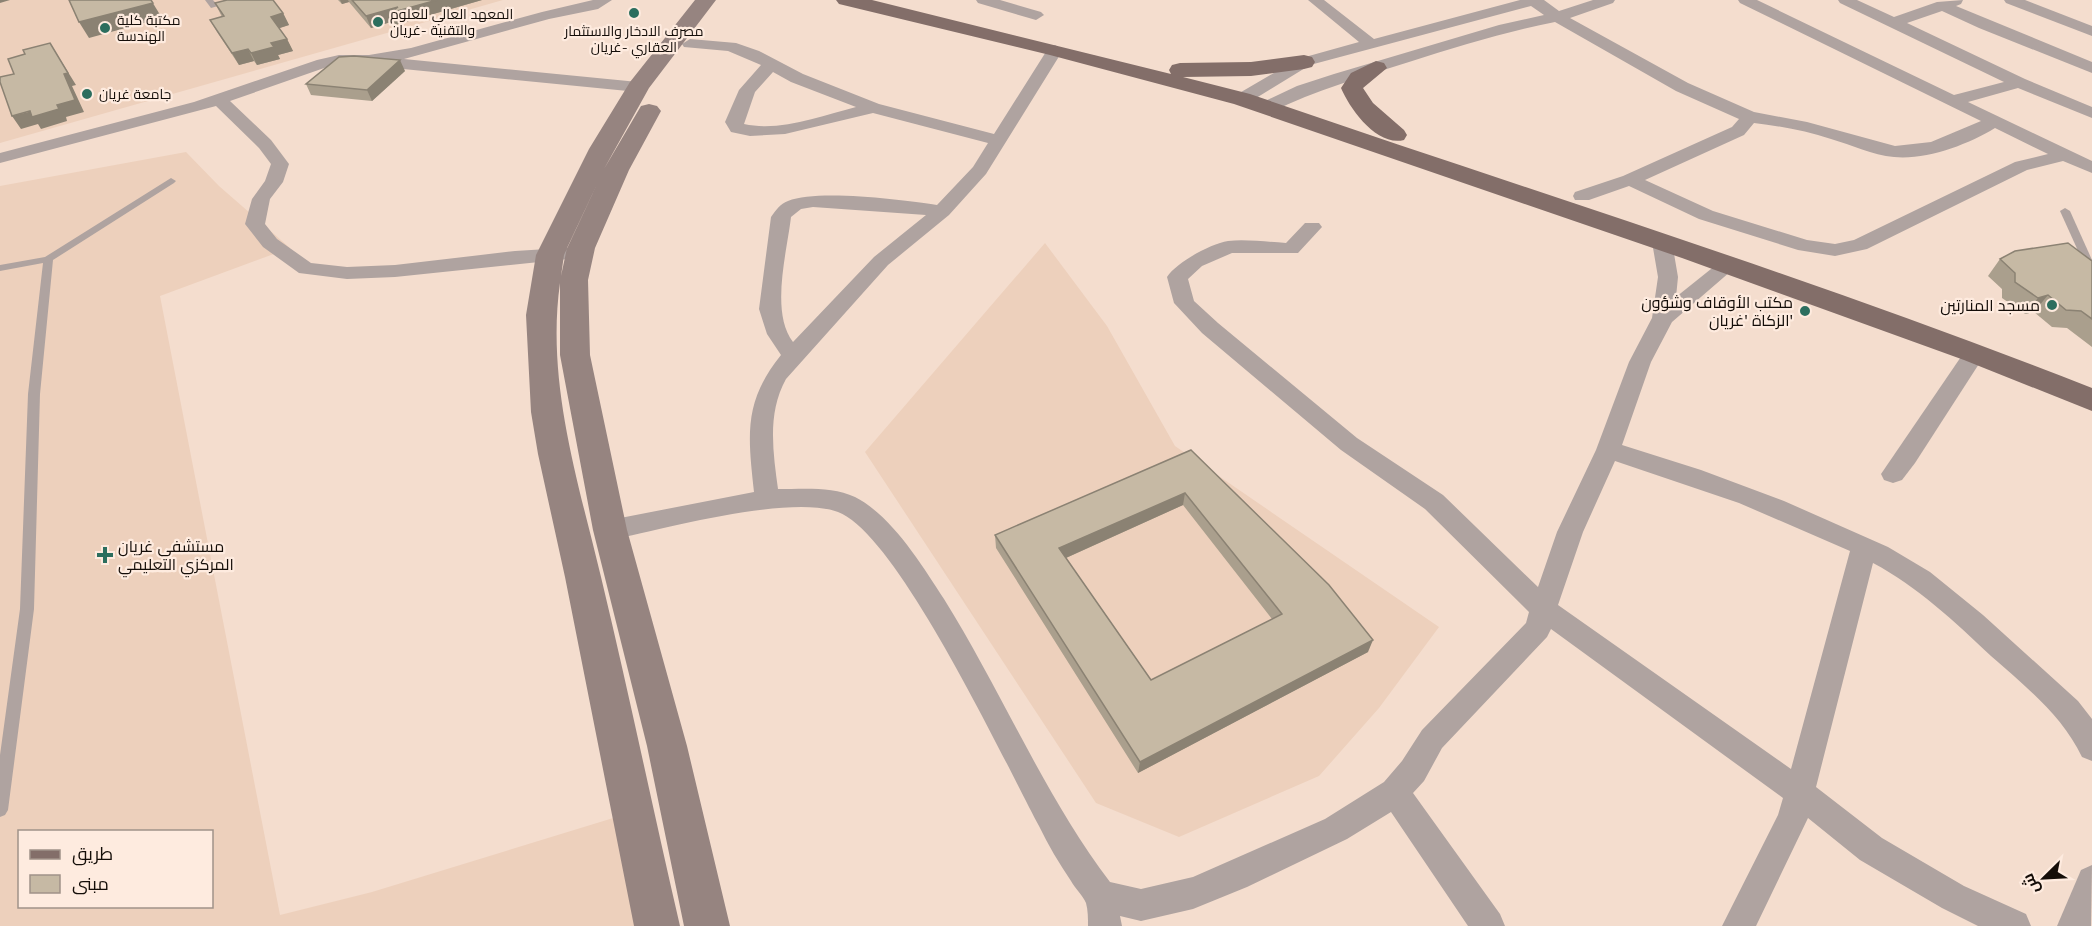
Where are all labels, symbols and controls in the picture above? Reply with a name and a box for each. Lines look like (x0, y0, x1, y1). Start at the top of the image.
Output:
place label: المعهد العالي للعلوم والتقنية -غريان (390, 5, 513, 39)
marker: مصرف الادخار والاستثمار العقاري -غريان (627, 6, 641, 20)
place label: مكتبة كلية الهندسة (117, 11, 180, 45)
marker: المعهد العالي للعلوم والتقنية -غريان (371, 15, 385, 29)
marker: مكتبة كلية الهندسة (98, 21, 112, 35)
place label: مصرف الادخار والاستثمار العقاري -غريان (563, 22, 704, 59)
place label: جامعة غريان (99, 85, 171, 103)
marker: جامعة غريان (80, 87, 94, 101)
place label: مكتب الأوقاف وشؤون الزكاة 'غريان' (1641, 292, 1793, 331)
place label: مسجد المنارتين (1940, 295, 2040, 316)
marker: مسجد المنارتين (2045, 298, 2059, 312)
marker: مكتب الأوقاف وشؤون الزكاة 'غريان' (1798, 304, 1812, 318)
place label: مستشفى غريان المركزي التعليمي (118, 536, 234, 578)
marker: مستشفى غريان المركزي التعليمي (96, 546, 114, 564)
legend (18, 830, 213, 908)
text: طريق (72, 842, 113, 866)
north arrow (2014, 848, 2074, 908)
text: ش (2017, 871, 2044, 898)
text: مبنى (72, 872, 109, 895)

